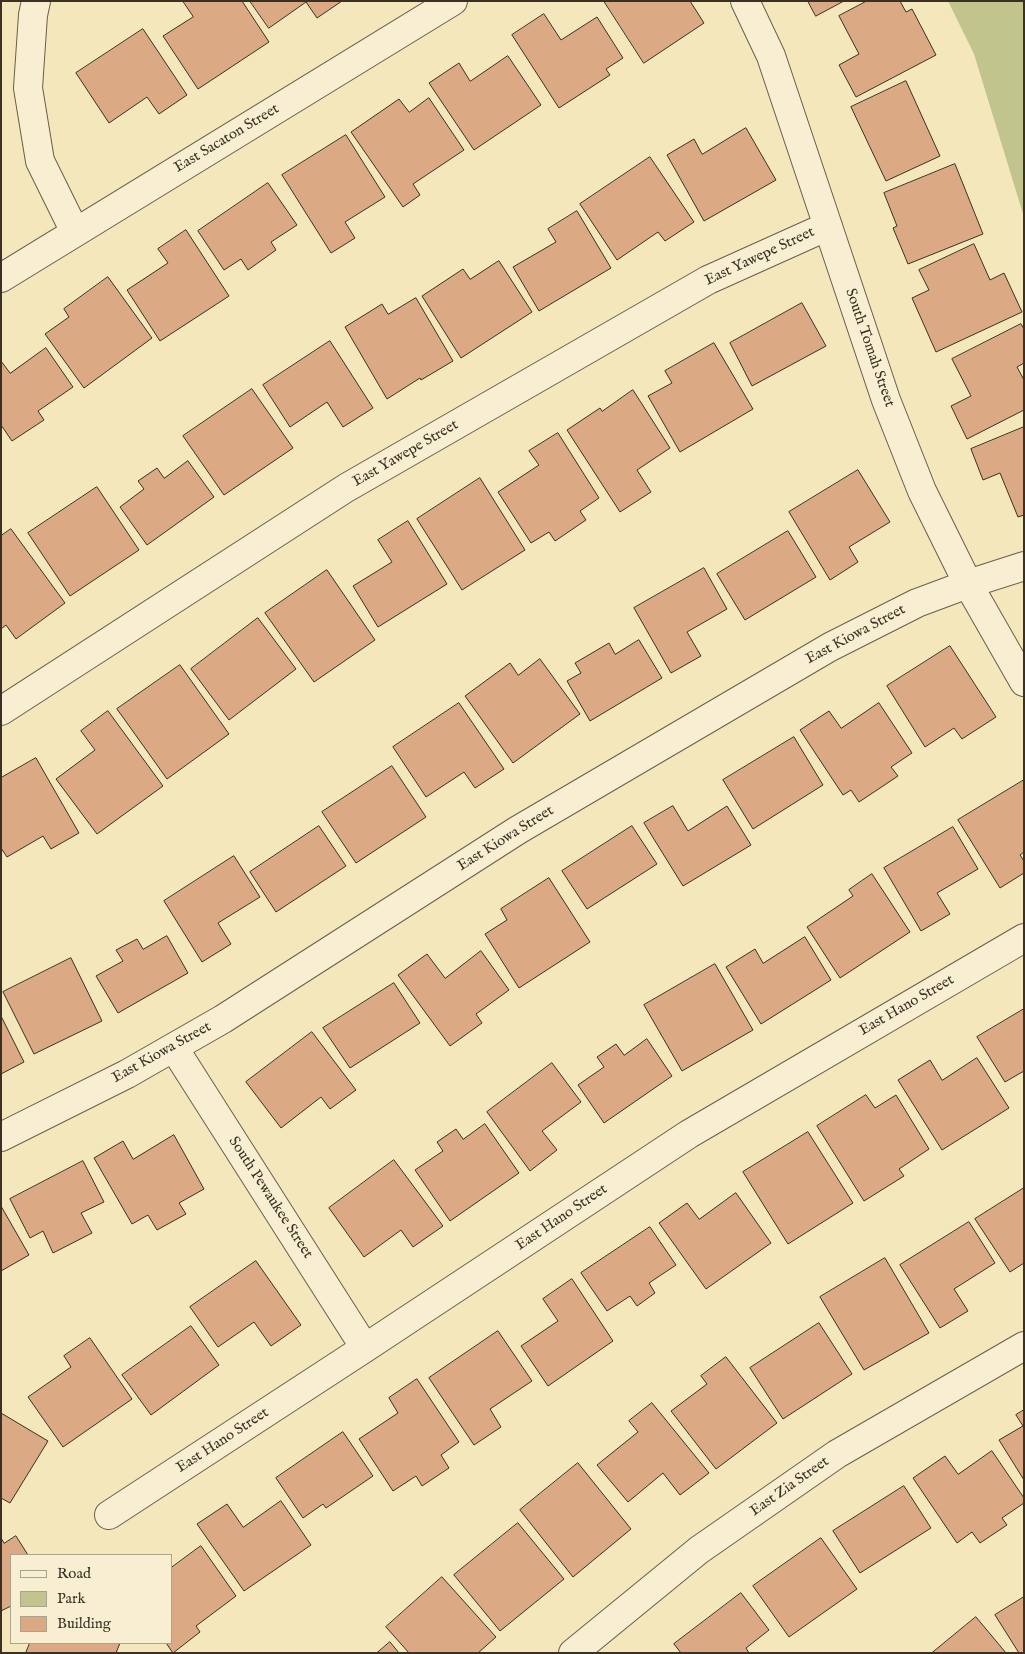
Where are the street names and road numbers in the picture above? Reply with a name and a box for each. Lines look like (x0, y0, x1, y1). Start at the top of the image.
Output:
street label: East Sacaton Street (171, 101, 283, 177)
street label: East Yawepe Street (702, 224, 818, 290)
street label: South Tomah Street (840, 286, 898, 410)
street label: East Yawepe Street (350, 416, 462, 492)
street label: East Kiowa Street (803, 601, 909, 669)
street label: East Kiowa Street (455, 802, 557, 876)
street label: East Hano Street (856, 972, 958, 1040)
street label: East Kiowa Street (109, 1018, 215, 1088)
street label: South Pewaukee Street (224, 1134, 316, 1262)
street label: East Hano Street (513, 1181, 611, 1255)
street label: East Hano Street (173, 1404, 273, 1478)
street label: East Zia Street (747, 1453, 833, 1521)

